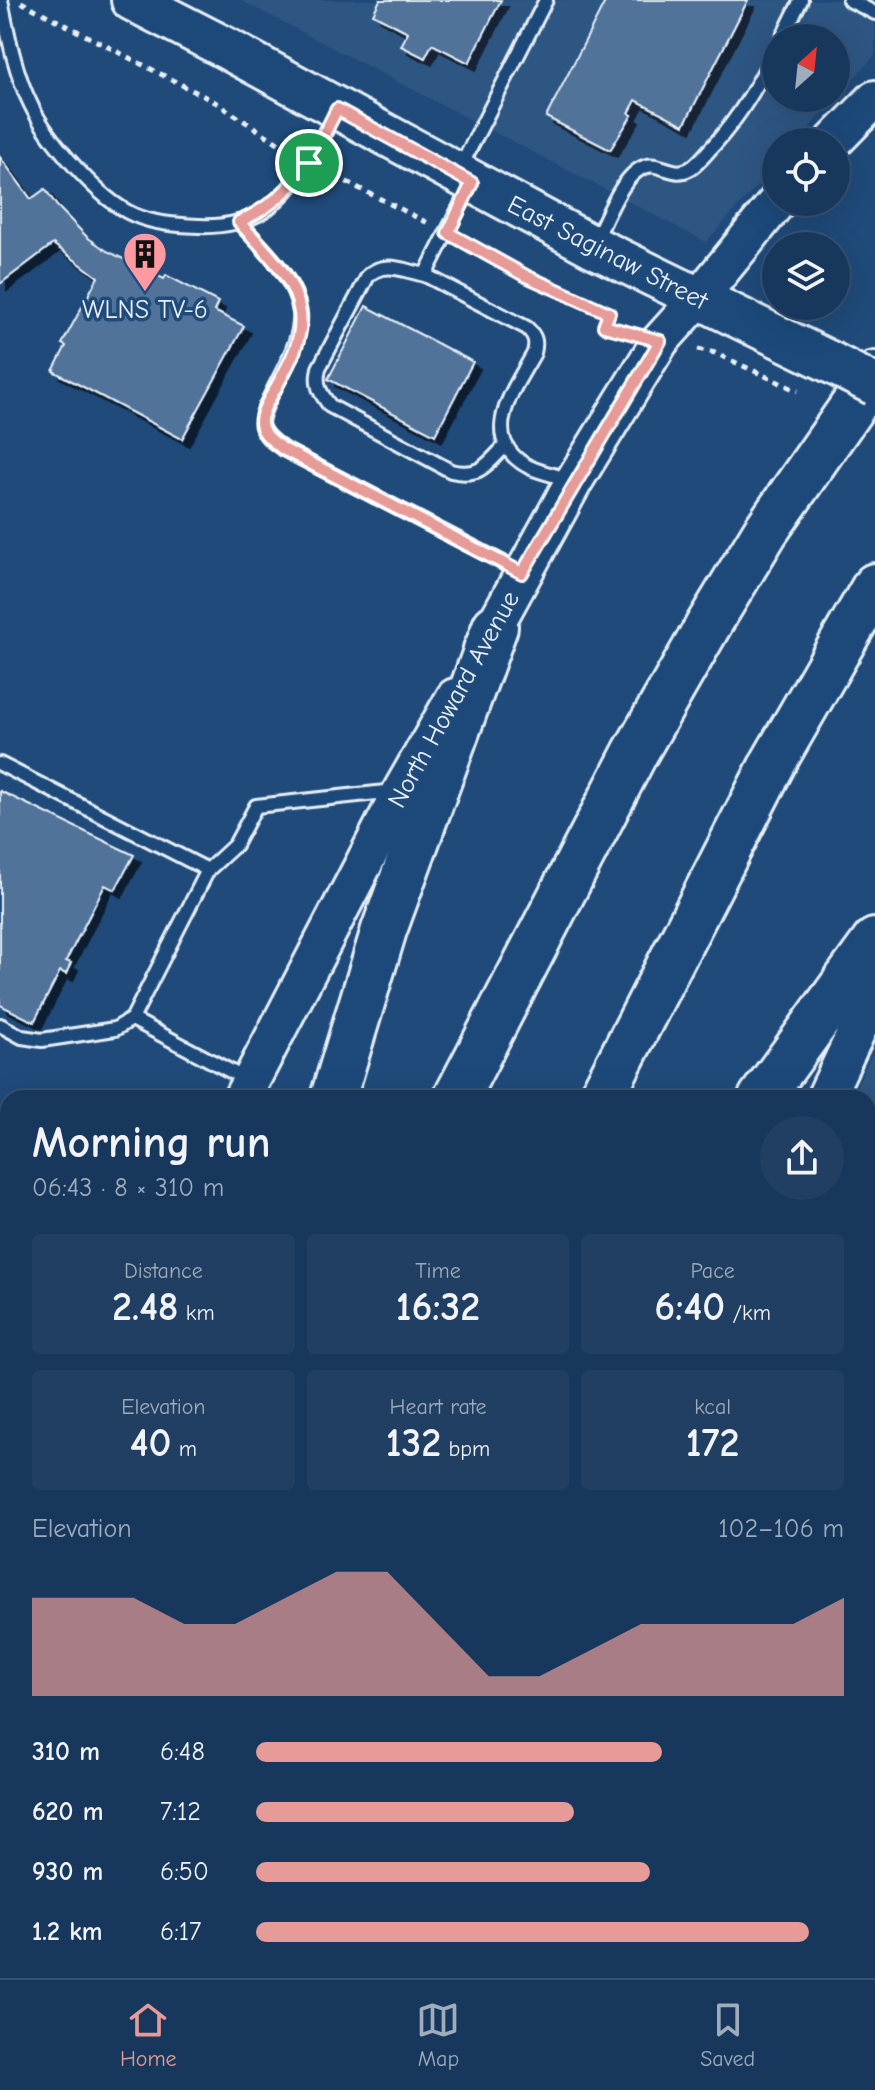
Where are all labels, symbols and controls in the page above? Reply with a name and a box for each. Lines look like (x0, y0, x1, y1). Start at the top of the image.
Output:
north arrow (762, 24, 850, 112)
map controls (762, 24, 850, 320)
button: locate (762, 128, 850, 216)
pin (275, 129, 343, 197)
icon: arrive (287, 141, 331, 185)
street label: East Saginaw Street (502, 189, 714, 317)
building icon: WLNS TV-6 (121, 230, 169, 293)
button: layers (762, 232, 850, 320)
place label: WLNS TV-6 (82, 295, 208, 325)
street label: North Howard Avenue (382, 586, 526, 813)
button: share (760, 1116, 844, 1200)
text: Morning run (32, 1117, 271, 1168)
text: 06:43 · 8 × 310 m (32, 1173, 224, 1203)
text: Distance (124, 1258, 203, 1284)
text: Time (415, 1258, 461, 1284)
text: Pace (690, 1258, 735, 1284)
text: 2.48 (112, 1284, 178, 1330)
text: 16:32 (396, 1284, 480, 1330)
text: 6:40 (654, 1284, 725, 1330)
text: km (178, 1300, 215, 1326)
text: /km (725, 1300, 771, 1326)
text: Elevation (121, 1394, 205, 1420)
text: Heart rate (389, 1394, 486, 1420)
text: kcal (694, 1394, 731, 1420)
text: 40 (130, 1420, 171, 1466)
text: 132 (386, 1420, 441, 1466)
text: 172 (686, 1420, 739, 1466)
text: m (171, 1436, 197, 1462)
text: bpm (441, 1436, 490, 1462)
text: Elevation (32, 1514, 132, 1544)
text: 102–106 m (718, 1514, 844, 1544)
text: 310 m (32, 1737, 100, 1767)
text: 6:48 (160, 1737, 205, 1767)
text: 620 m (32, 1797, 103, 1827)
text: 7:12 (160, 1797, 201, 1827)
text: 930 m (32, 1857, 103, 1887)
text: 6:50 (160, 1857, 209, 1887)
text: 1.2 km (32, 1917, 103, 1947)
text: 6:17 (160, 1917, 201, 1947)
tab: Home (120, 1998, 177, 2072)
tab: Map (416, 1998, 460, 2072)
tab: Saved (700, 1998, 755, 2072)

